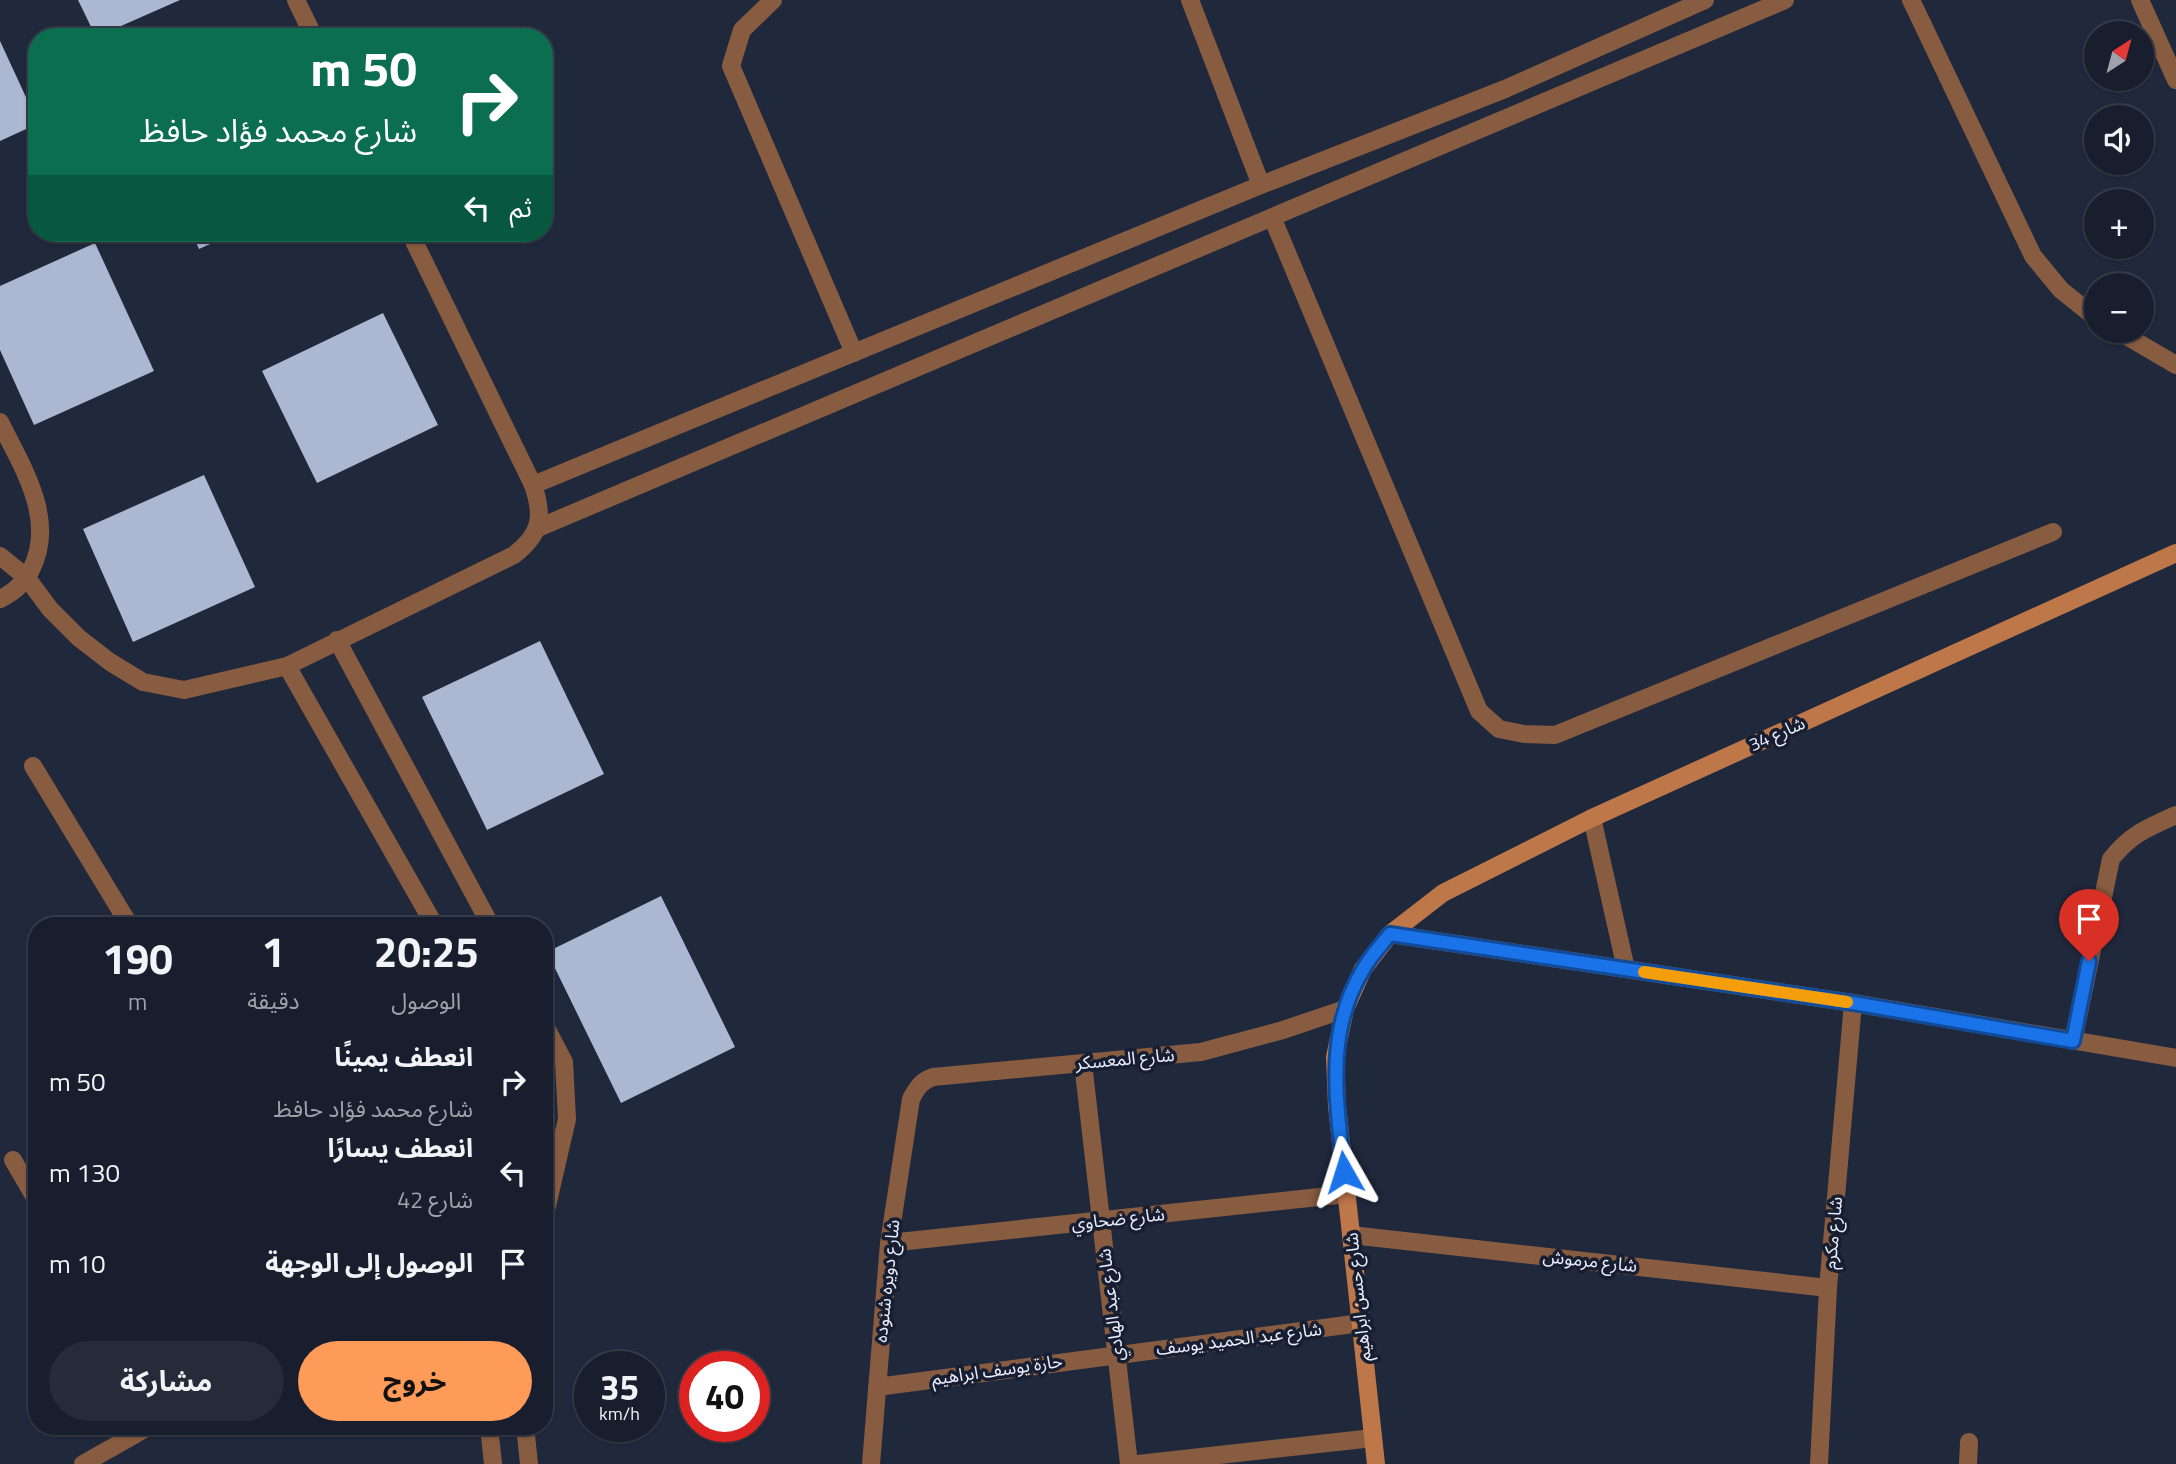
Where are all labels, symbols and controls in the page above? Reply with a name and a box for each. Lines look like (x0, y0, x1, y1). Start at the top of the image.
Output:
north arrow (2084, 21, 2154, 91)
map controls (2084, 21, 2154, 343)
text: 50 m (310, 30, 417, 105)
icon: right (441, 56, 532, 147)
button: sound (2084, 105, 2154, 175)
text: شارع محمد فؤاد حافظ (139, 106, 417, 154)
text: ثم (510, 188, 532, 227)
icon: left (458, 189, 496, 227)
button: + (2084, 189, 2154, 259)
button: − (2084, 273, 2154, 343)
street label: شارع 34 (1744, 709, 1810, 759)
pin (2059, 889, 2119, 961)
icon: arrive (2070, 900, 2108, 938)
text: 1 (262, 919, 285, 983)
text: 20:25 (374, 919, 479, 983)
text: 190 (102, 926, 173, 990)
text: دقيقة (247, 983, 300, 1018)
text: الوصول (391, 983, 461, 1018)
text: m (128, 984, 147, 1019)
text: انعطف يمينًا (334, 1037, 473, 1076)
street label: شارع المعسكر (1073, 1041, 1176, 1077)
text: 50 m (49, 1062, 106, 1101)
icon: right (494, 1063, 532, 1101)
text: شارع محمد فؤاد حافظ (274, 1091, 473, 1126)
text: انعطف يسارًا (328, 1128, 473, 1167)
position arrow (1307, 1135, 1381, 1209)
text: 130 m (49, 1153, 120, 1192)
icon: left (494, 1154, 532, 1192)
text: شارع 42 (397, 1182, 473, 1217)
street label: شارع مكرم (1816, 1196, 1850, 1270)
street label: شارع ضحاوي (1070, 1200, 1166, 1238)
street label: شارع دويره شنوده (867, 1218, 907, 1344)
street label: شارع حسن ابراهيم (1337, 1231, 1379, 1363)
street label: شارع مرموش (1541, 1242, 1639, 1280)
text: الوصول إلى الوجهة (265, 1243, 473, 1282)
text: 10 m (49, 1244, 106, 1283)
icon: arrive (494, 1245, 532, 1283)
street label: شارع عبد الهادي (1090, 1247, 1132, 1363)
street label: شارع عبد الحميد يوسف (1155, 1315, 1323, 1363)
button: مشاركة (49, 1341, 284, 1421)
button: خروج (298, 1341, 532, 1421)
street label: حارة يوسف ابراهيم (930, 1347, 1064, 1392)
speed limit sign: 40 (679, 1351, 770, 1442)
text: 35 (600, 1360, 639, 1414)
text: km/h (599, 1400, 640, 1427)

